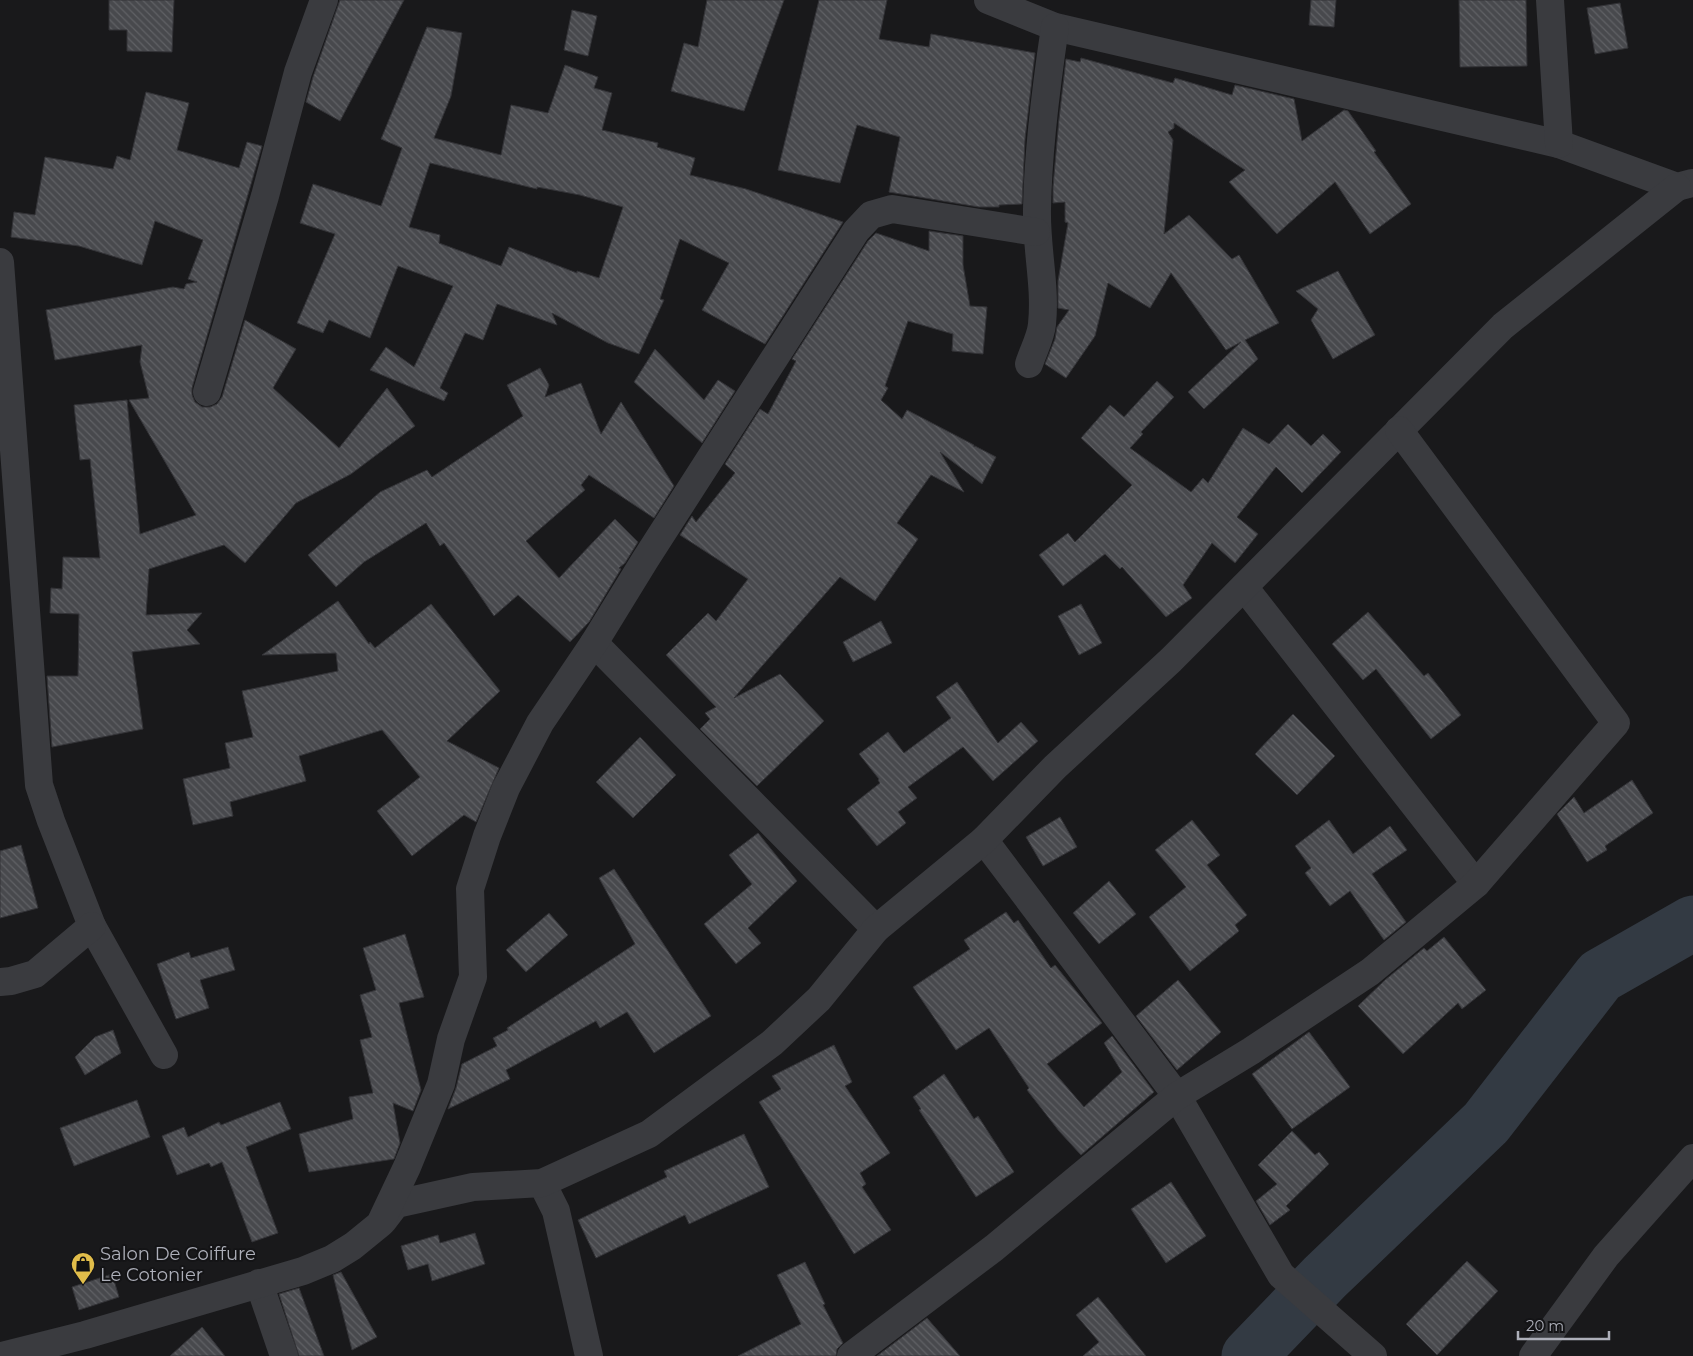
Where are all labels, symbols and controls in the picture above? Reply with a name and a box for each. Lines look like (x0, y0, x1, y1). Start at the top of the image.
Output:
place label: Salon De Coiffure Le Cotonier (100, 1243, 256, 1286)
shop icon: Salon De Coiffure Le Cotonier (70, 1251, 96, 1285)
scale bar (1518, 1308, 1609, 1340)
text: 20 m (1526, 1316, 1564, 1335)

